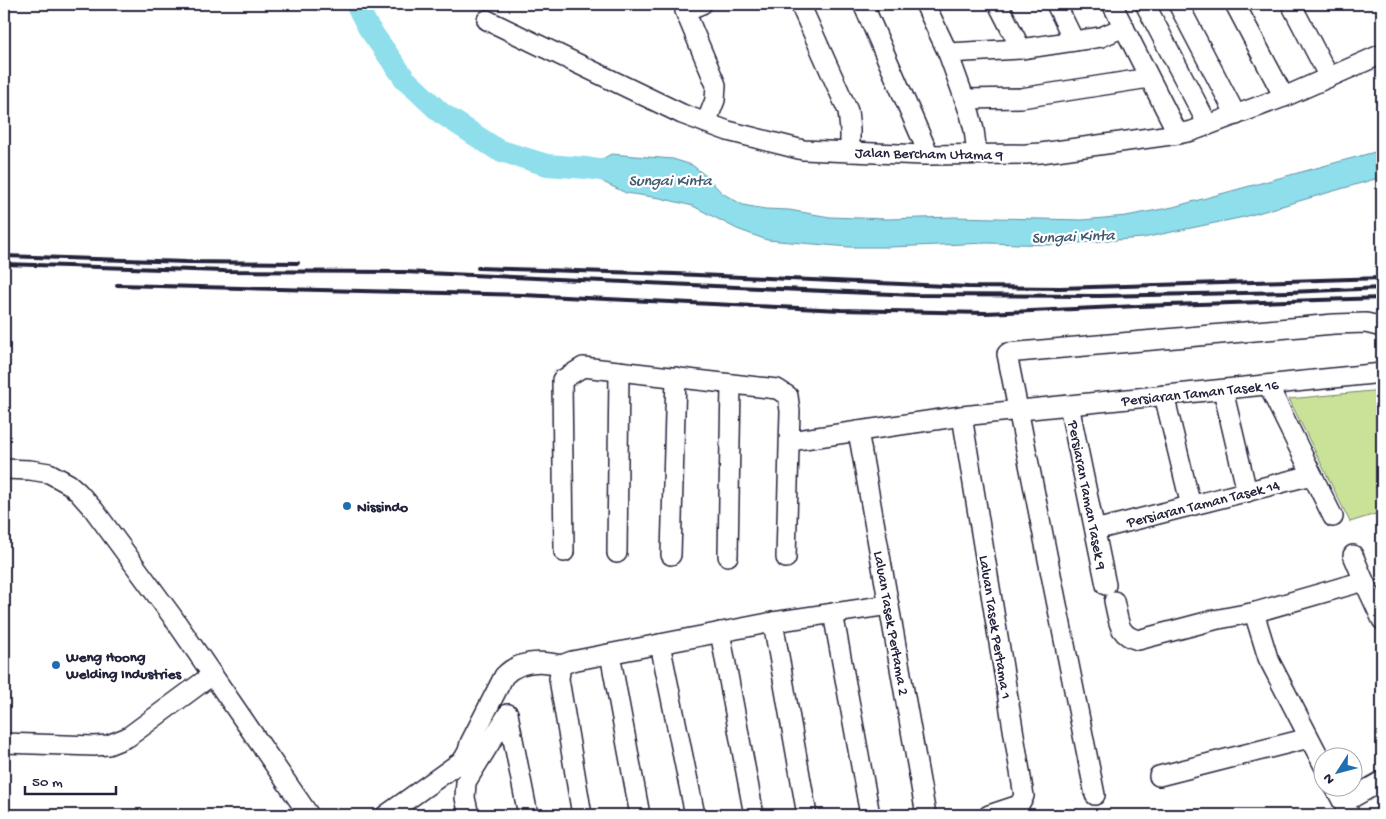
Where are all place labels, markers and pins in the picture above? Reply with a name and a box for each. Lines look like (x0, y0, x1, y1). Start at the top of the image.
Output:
place label: Nissindo (357, 499, 408, 517)
marker: Nissindo (341, 500, 353, 512)
place label: Weng Hoong Welding Industries (65, 649, 183, 684)
marker: Weng Hoong Welding Industries (50, 659, 62, 671)

